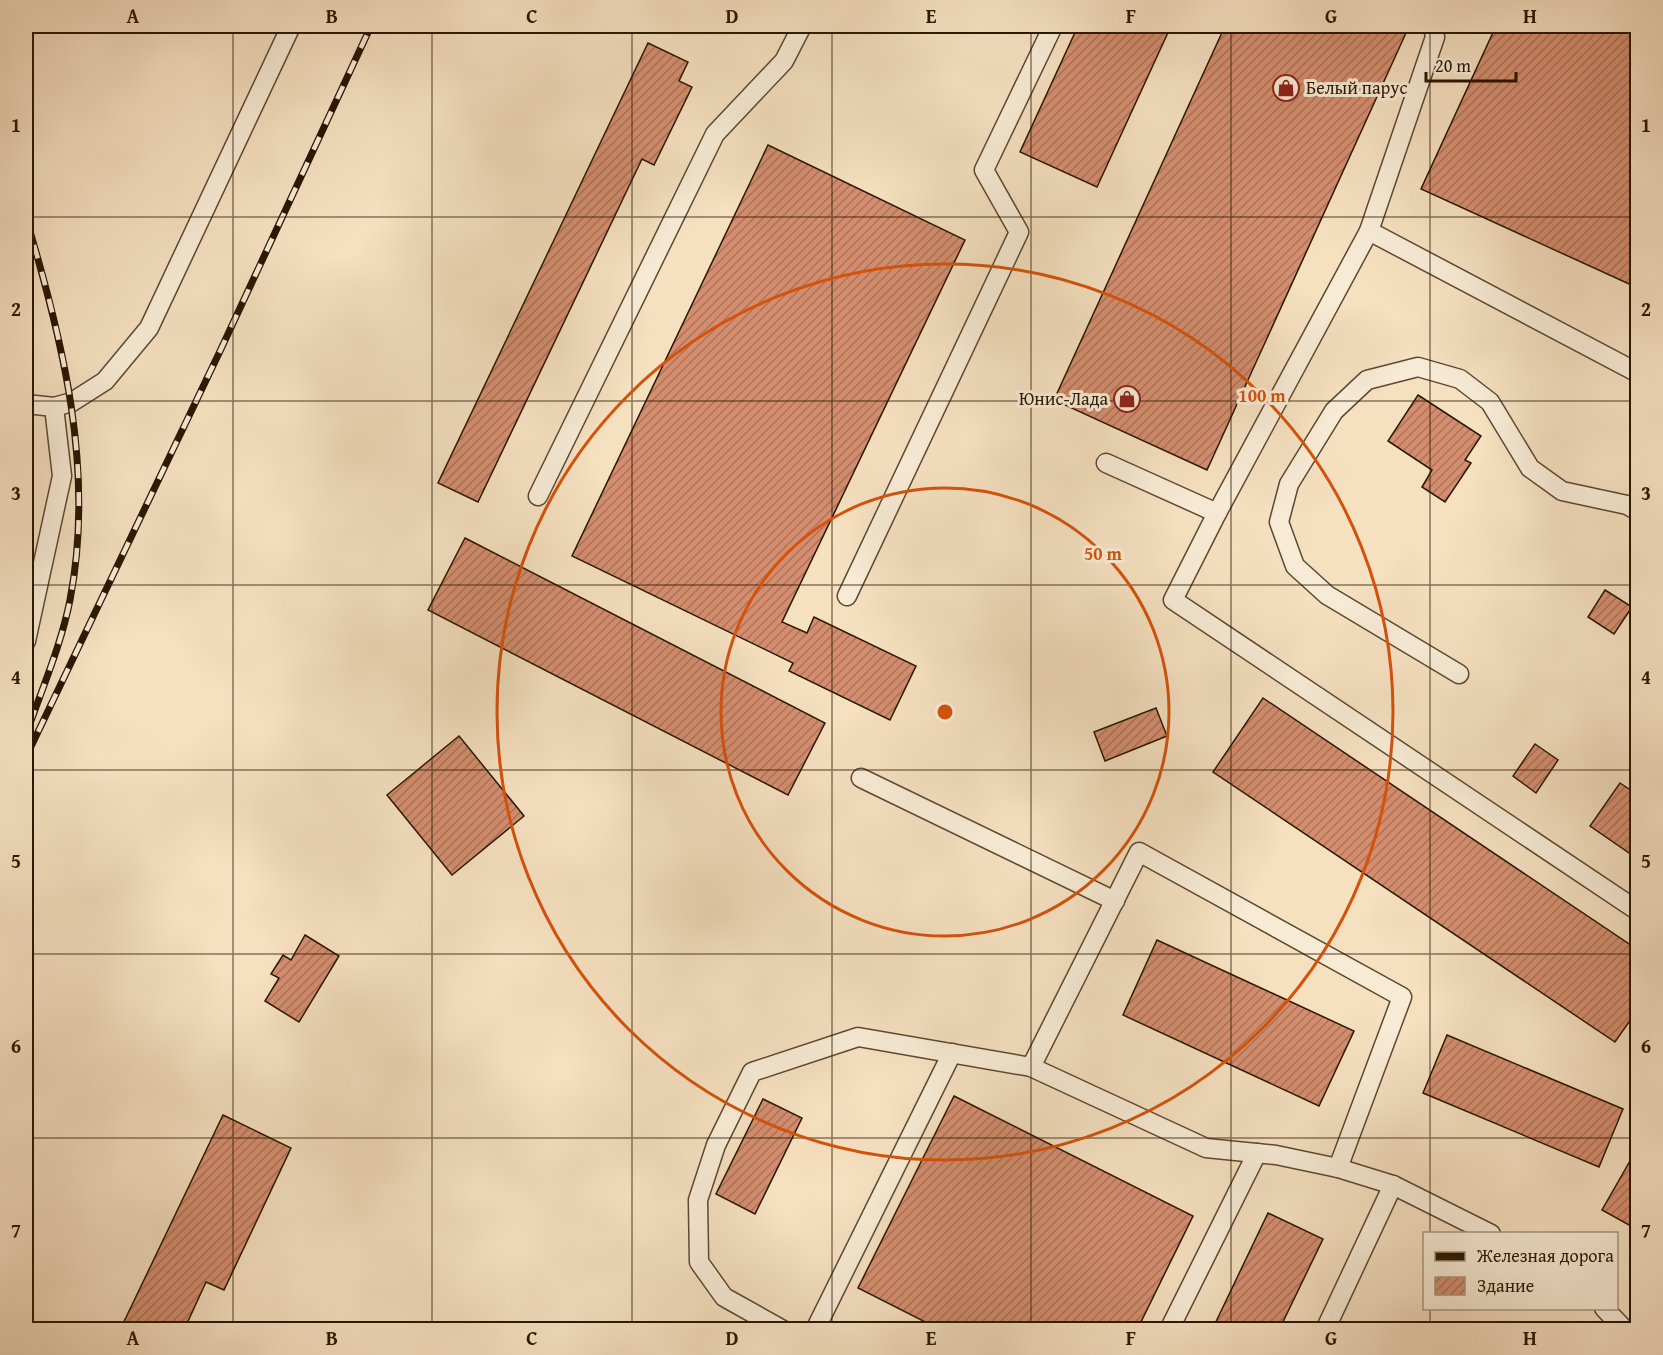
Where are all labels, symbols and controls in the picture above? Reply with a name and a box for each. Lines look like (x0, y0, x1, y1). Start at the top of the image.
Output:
text: A (127, 1, 140, 30)
text: B (326, 1, 338, 30)
text: C (526, 1, 538, 30)
text: D (725, 1, 739, 30)
text: E (926, 1, 937, 30)
text: F (1126, 1, 1136, 30)
text: G (1325, 1, 1337, 30)
text: H (1523, 1, 1537, 30)
scale bar (1426, 45, 1516, 83)
text: 20 m (1435, 52, 1471, 79)
shop icon: Белый парус (1271, 73, 1301, 103)
place label: Белый парус (1306, 74, 1407, 101)
text: 1 (11, 110, 21, 139)
text: 1 (1641, 110, 1651, 139)
text: 2 (11, 294, 21, 323)
text: 2 (1641, 294, 1651, 323)
text: 100 m (1238, 382, 1286, 409)
shop icon: Юнис-Лада (1112, 384, 1142, 414)
place label: Юнис-Лада (1019, 385, 1108, 412)
text: 3 (11, 478, 21, 507)
text: 3 (1641, 478, 1651, 507)
text: 50 m (1084, 540, 1123, 567)
text: 4 (11, 662, 21, 691)
text: 4 (1641, 662, 1651, 691)
centre of rings (935, 702, 955, 722)
text: 5 (11, 846, 21, 875)
text: 5 (1641, 846, 1651, 875)
text: 6 (11, 1031, 21, 1060)
text: 6 (1641, 1031, 1651, 1060)
text: 7 (11, 1215, 21, 1244)
text: 7 (1641, 1215, 1651, 1244)
legend (1423, 1232, 1618, 1310)
text: Железная дорога (1476, 1242, 1614, 1269)
text: Здание (1477, 1272, 1534, 1299)
text: A (127, 1323, 140, 1352)
text: B (326, 1323, 338, 1352)
text: C (526, 1323, 538, 1352)
text: D (725, 1323, 739, 1352)
text: E (926, 1323, 937, 1352)
text: F (1126, 1323, 1136, 1352)
text: G (1325, 1323, 1337, 1352)
text: H (1523, 1323, 1537, 1352)

